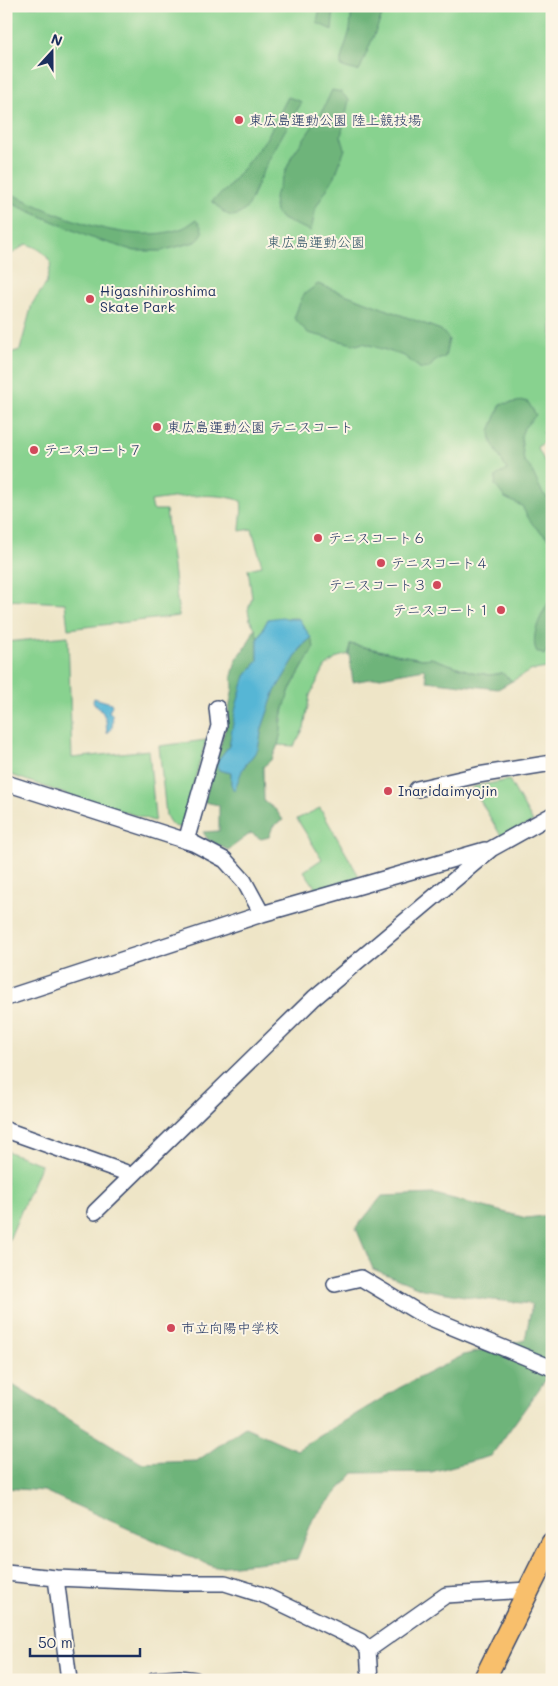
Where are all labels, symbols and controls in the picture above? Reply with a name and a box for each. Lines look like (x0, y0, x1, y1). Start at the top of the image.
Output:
north arrow (28, 28, 78, 78)
text: N (48, 29, 65, 50)
place label: 東広島運動公園 陸上競技場 (249, 110, 421, 129)
marker: 東広島運動公園 陸上競技場 (233, 114, 245, 126)
park label: 東広島運動公園 (267, 232, 365, 251)
place label: Higashihiroshima Skate Park (100, 281, 216, 316)
marker: Higashihiroshima Skate Park (84, 293, 96, 305)
place label: 東広島運動公園 テニスコート (167, 417, 354, 436)
marker: 東広島運動公園 テニスコート (151, 421, 163, 433)
place label: テニスコート７ (44, 440, 142, 459)
marker: テニスコート７ (28, 444, 40, 456)
place label: テニスコート６ (328, 528, 426, 547)
marker: テニスコート６ (312, 532, 324, 544)
place label: テニスコート４ (391, 553, 489, 572)
marker: テニスコート４ (375, 557, 387, 569)
place label: テニスコート３ (329, 575, 427, 594)
marker: テニスコート３ (431, 579, 443, 591)
place label: テニスコート１ (393, 600, 491, 619)
marker: テニスコート１ (495, 604, 507, 616)
place label: Inaridaimyojin (398, 781, 497, 800)
marker: Inaridaimyojin (382, 785, 394, 797)
place label: 市立向陽中学校 (181, 1318, 279, 1337)
marker: 市立向陽中学校 (165, 1322, 177, 1334)
scale bar (30, 1626, 140, 1658)
text: 50 m (38, 1632, 73, 1652)

